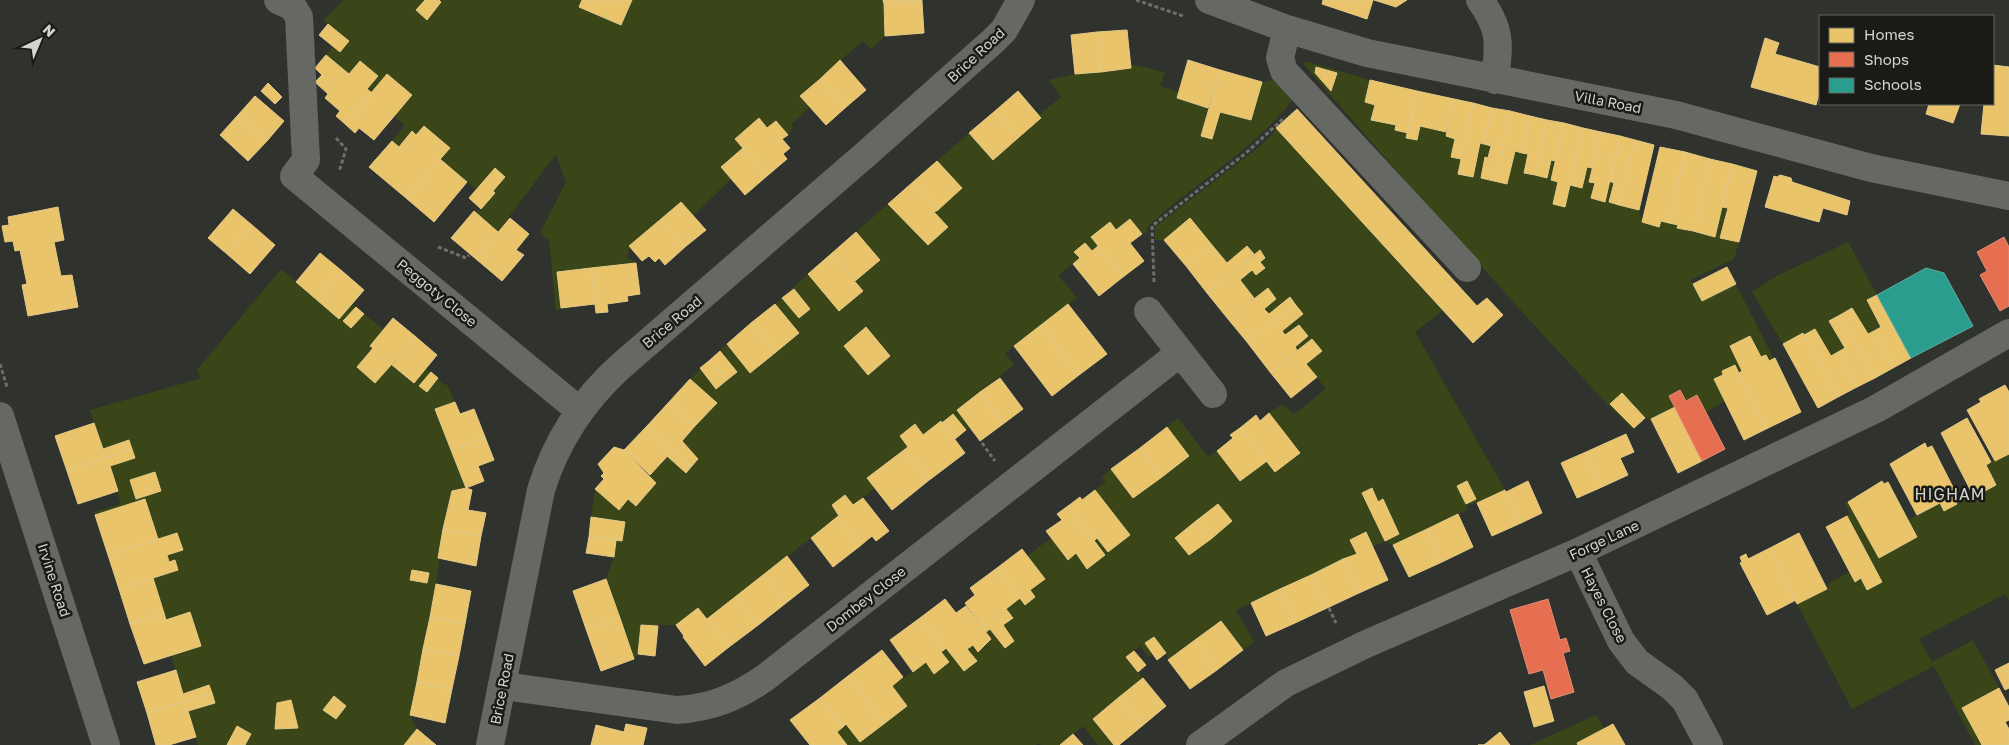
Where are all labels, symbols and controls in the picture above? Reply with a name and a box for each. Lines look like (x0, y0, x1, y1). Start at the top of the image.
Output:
north arrow (15, 15, 65, 65)
legend (1819, 15, 1994, 105)
text: N (40, 20, 59, 40)
street label: Brice Road (943, 24, 1008, 85)
text: Homes (1864, 25, 1914, 43)
text: Shops (1864, 50, 1909, 68)
text: Schools (1864, 75, 1922, 93)
street label: Villa Road (1573, 87, 1643, 116)
street label: Peggoty Close (394, 255, 481, 330)
street label: Brice Road (639, 292, 705, 351)
district label: HIGHAM (1914, 484, 1986, 504)
street label: Forge Lane (1566, 516, 1641, 563)
street label: Irvine Road (35, 541, 74, 619)
street label: Dombey Close (823, 562, 909, 635)
street label: Hayes Close (1578, 564, 1631, 645)
street label: Brice Road (486, 652, 517, 726)

